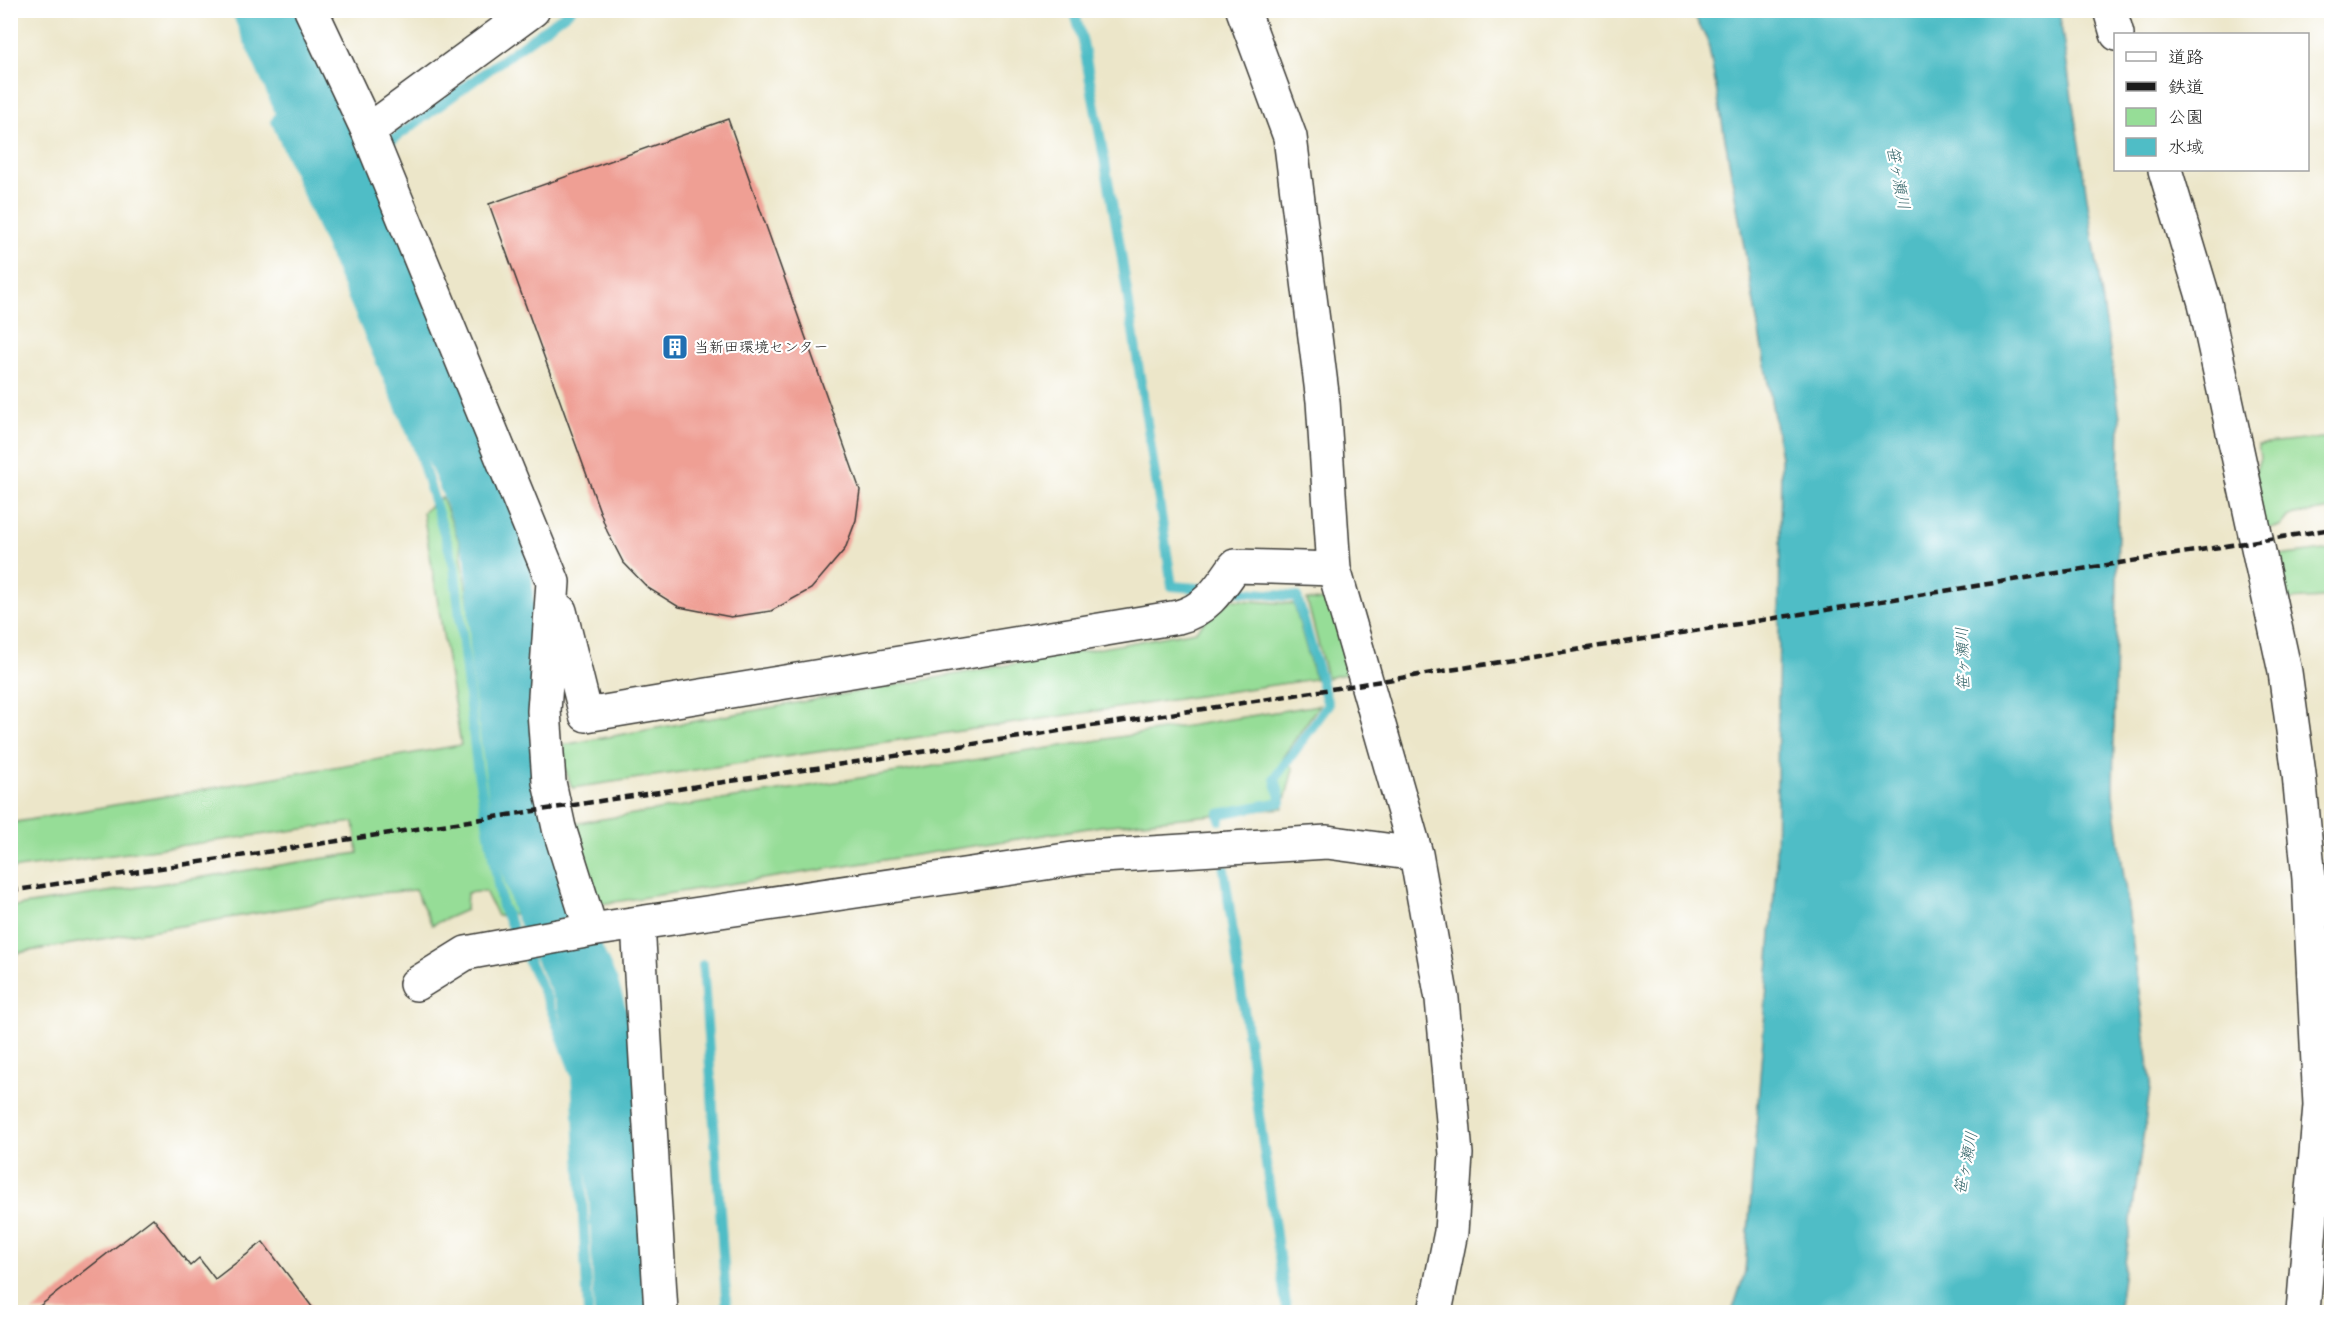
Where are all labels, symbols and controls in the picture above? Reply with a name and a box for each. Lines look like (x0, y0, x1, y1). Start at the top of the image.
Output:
legend (2114, 33, 2309, 171)
text: 道路 (2168, 46, 2204, 69)
text: 鉄道 (2168, 76, 2204, 99)
text: 公園 (2168, 106, 2204, 129)
text: 水域 (2168, 136, 2204, 159)
water label: 笹ヶ瀬川 (1882, 145, 1914, 211)
building icon: 当新田環境センター (660, 332, 690, 362)
place label: 当新田環境センター (694, 338, 828, 357)
water label: 笹ヶ瀬川 (1952, 627, 1974, 691)
water label: 笹ヶ瀬川 (1950, 1130, 1982, 1196)

